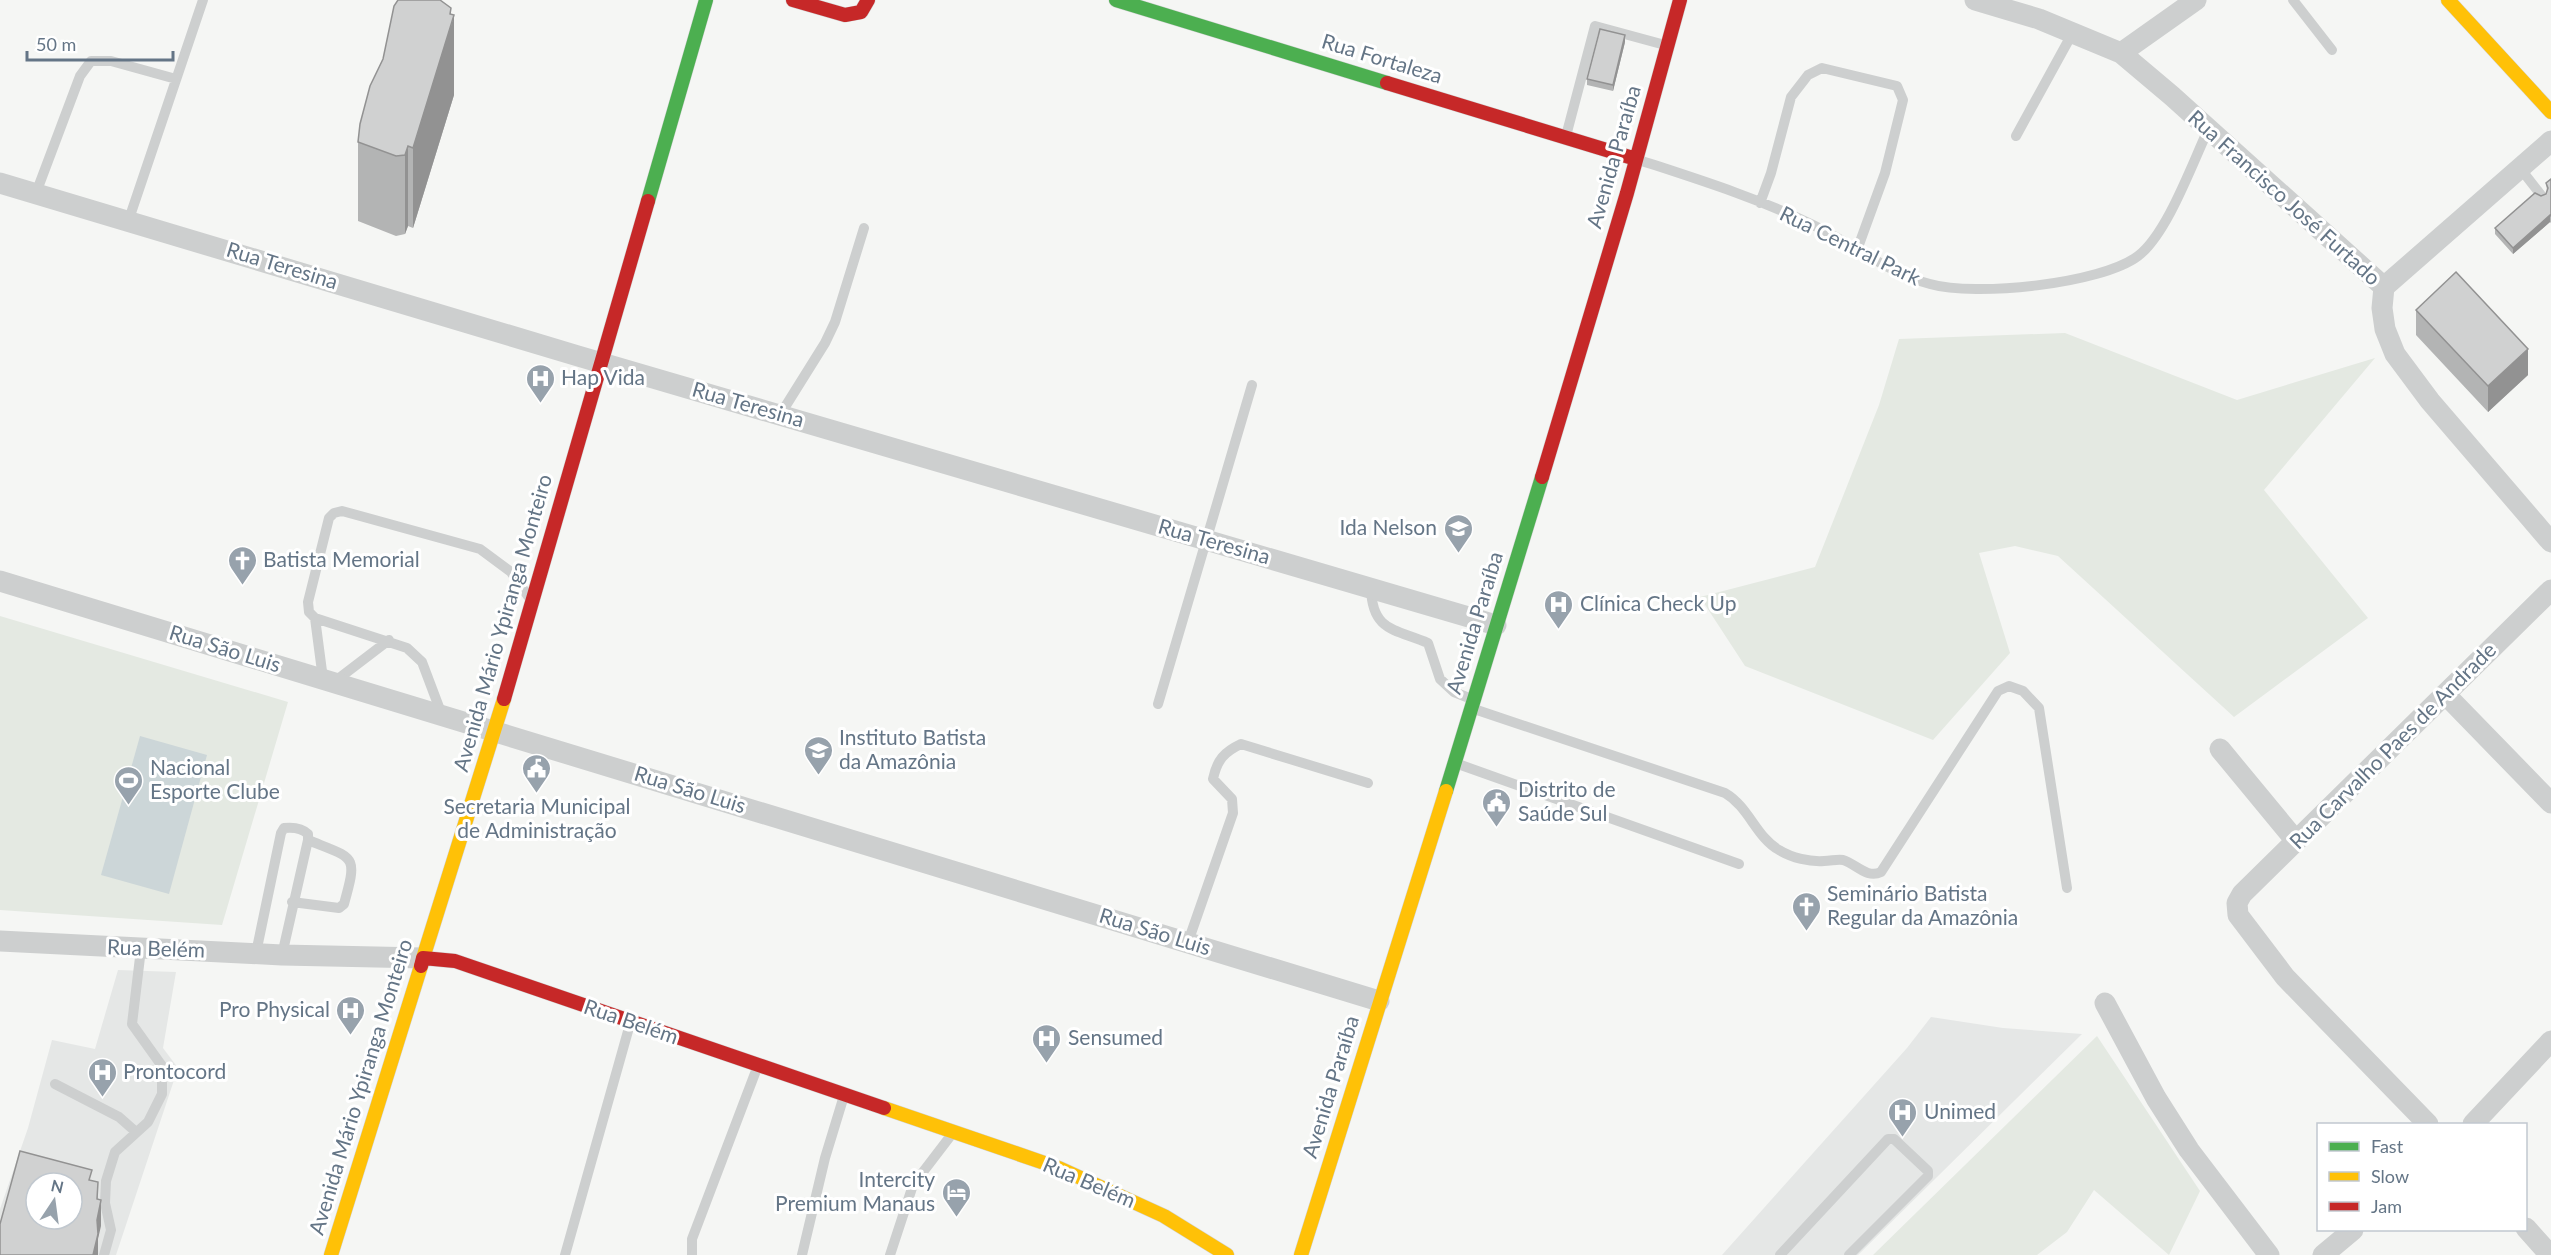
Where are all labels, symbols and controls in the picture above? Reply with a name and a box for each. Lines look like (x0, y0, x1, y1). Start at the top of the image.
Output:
scale bar (27, 24, 172, 62)
street label: Rua Fortaleza (1319, 27, 1446, 88)
text: 50 m (36, 33, 76, 55)
street label: Avenida Paraíba (1580, 82, 1645, 231)
street label: Rua Francisco José Furtado (2184, 104, 2386, 290)
street label: Rua Central Park (1776, 200, 1925, 290)
street label: Rua Teresina (224, 236, 341, 293)
hospital icon: Hap Vida (524, 362, 556, 404)
place label: Hap Vida (561, 364, 645, 389)
street label: Rua Teresina (690, 376, 807, 431)
street label: Avenida Mário Ypiranga Monteiro (447, 471, 556, 774)
school or university icon: Ida Nelson (1442, 512, 1474, 554)
street label: Rua Teresina (1156, 513, 1273, 568)
place label: Ida Nelson (1339, 514, 1437, 539)
church icon: Batista Memorial (226, 544, 258, 586)
place label: Batista Memorial (263, 546, 420, 571)
street label: Avenida Paraíba (1440, 548, 1507, 697)
hospital icon: Clínica Check Up (1543, 588, 1575, 630)
place label: Clínica Check Up (1580, 590, 1736, 615)
street label: Rua São Luis (167, 619, 284, 676)
street label: Rua Carvalho Paes de Andrade (2284, 637, 2500, 853)
place label: Instituto Batista da Amazônia (839, 724, 986, 773)
school or university icon: Instituto Batista da Amazônia (802, 734, 834, 776)
public building icon: Secretaria Municipal de Administração (521, 752, 553, 794)
place label: Nacional Esporte Clube (150, 754, 280, 803)
street label: Rua São Luis (632, 760, 749, 817)
sports icon: Nacional Esporte Clube (113, 764, 145, 806)
place label: Distrito de Saúde Sul (1518, 776, 1616, 825)
public building icon: Distrito de Saúde Sul (1481, 786, 1513, 828)
place label: Secretaria Municipal de Administração (443, 793, 631, 842)
place label: Seminário Batista Regular da Amazônia (1827, 880, 2018, 929)
church icon: Seminário Batista Regular da Amazônia (1790, 890, 1822, 932)
street label: Rua São Luis (1097, 902, 1214, 959)
street label: Rua Belém (107, 933, 205, 962)
street label: Avenida Mário Ypiranga Monteiro (303, 936, 417, 1237)
street label: Rua Belém (581, 993, 682, 1048)
hospital icon: Pro Physical (335, 994, 367, 1036)
place label: Pro Physical (219, 996, 330, 1021)
street label: Avenida Paraíba (1296, 1012, 1363, 1161)
hospital icon: Sensumed (1031, 1022, 1063, 1064)
place label: Sensumed (1068, 1024, 1163, 1049)
hospital icon: Prontocord (86, 1056, 118, 1098)
place label: Prontocord (123, 1058, 226, 1083)
hospital icon: Unimed (1887, 1096, 1919, 1138)
place label: Unimed (1924, 1098, 1996, 1123)
legend (2317, 1123, 2527, 1231)
text: Fast (2371, 1135, 2404, 1157)
street label: Rua Belém (1040, 1151, 1140, 1212)
text: Slow (2371, 1165, 2409, 1187)
place label: Intercity Premium Manaus (775, 1166, 935, 1215)
north arrow (24, 1171, 84, 1231)
text: N (49, 1175, 66, 1197)
hotel icon: Intercity Premium Manaus (940, 1176, 972, 1218)
text: Jam (2371, 1195, 2402, 1217)

